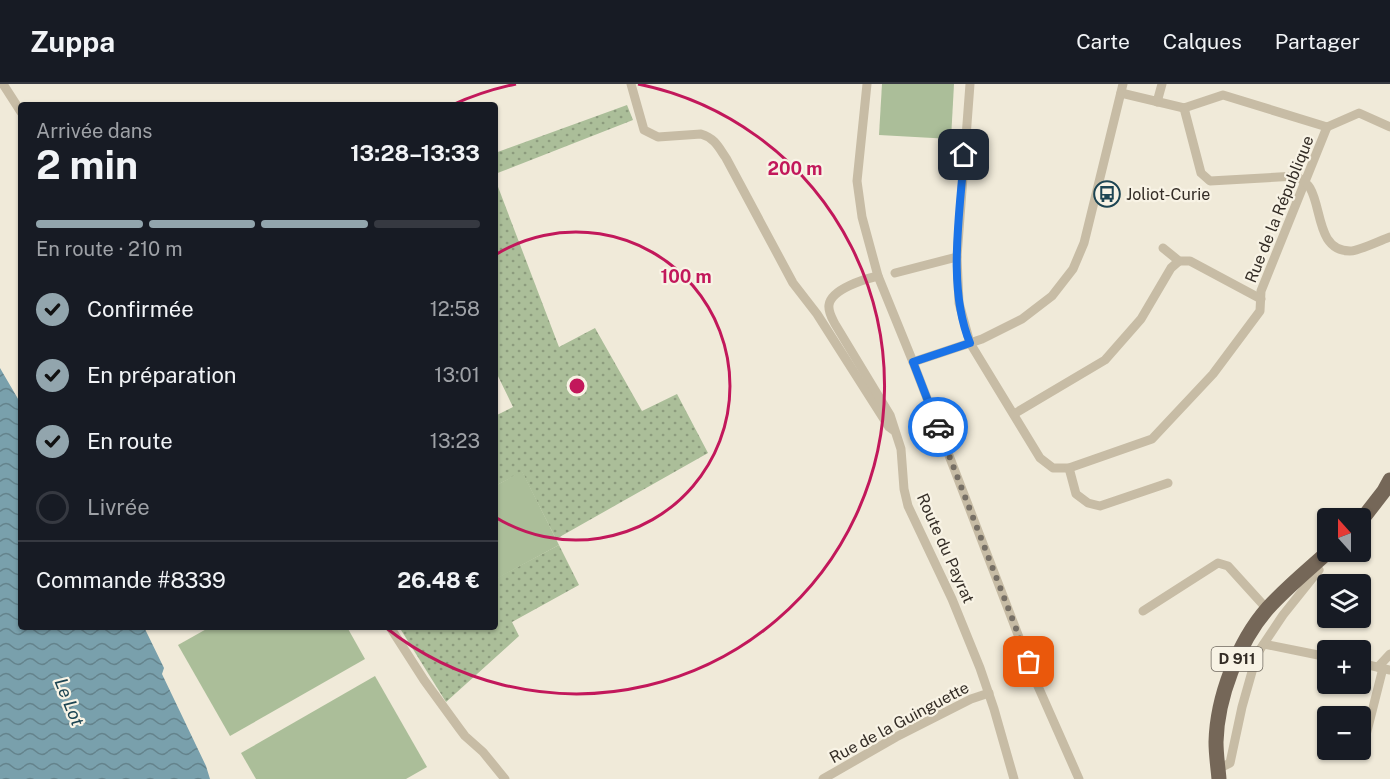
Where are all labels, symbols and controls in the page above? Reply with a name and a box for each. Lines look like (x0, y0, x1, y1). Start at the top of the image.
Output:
text: Zuppa (30, 25, 115, 58)
text: Carte (1076, 29, 1130, 54)
text: Calques (1163, 29, 1242, 54)
text: Partager (1275, 29, 1360, 54)
text: Arrivée dans (36, 119, 152, 143)
pin (938, 129, 989, 180)
street label: Rue de la République (1241, 133, 1318, 286)
icon: home (947, 138, 980, 171)
text: 13:28–13:33 (350, 140, 480, 166)
text: 2 min (36, 142, 138, 188)
text: 200 m (768, 158, 822, 179)
bus stop icon: Joliot-Curie (1092, 179, 1122, 209)
place label: Joliot-Curie (1126, 185, 1210, 204)
text: En route · 210 m (36, 237, 182, 261)
text: 100 m (660, 266, 712, 287)
icon: check (36, 293, 69, 326)
text: Confirmée (87, 296, 194, 322)
text: 12:58 (430, 297, 480, 321)
icon: check (36, 359, 69, 392)
text: En préparation (87, 362, 237, 388)
text: 13:01 (434, 363, 480, 387)
centre of rings (567, 376, 587, 396)
courier (908, 397, 968, 457)
icon: car (922, 411, 955, 444)
icon: check (36, 425, 69, 458)
text: En route (87, 428, 173, 454)
text: 13:23 (430, 429, 480, 453)
street label: Route du Payrat (913, 490, 978, 606)
text: Livrée (87, 494, 150, 520)
north arrow (1317, 508, 1371, 562)
map controls (1317, 508, 1371, 760)
text: Commande #8339 (36, 567, 226, 593)
text: 26.48 € (397, 567, 480, 593)
button: layers (1317, 574, 1371, 628)
pin (1003, 636, 1054, 687)
button: + (1317, 640, 1371, 694)
icon: bag (1012, 645, 1045, 678)
road number: D 911 (1212, 647, 1262, 671)
water label: Le Lot (50, 675, 89, 729)
street label: Rue de la Guinguette (826, 678, 972, 767)
button: − (1317, 706, 1371, 760)

